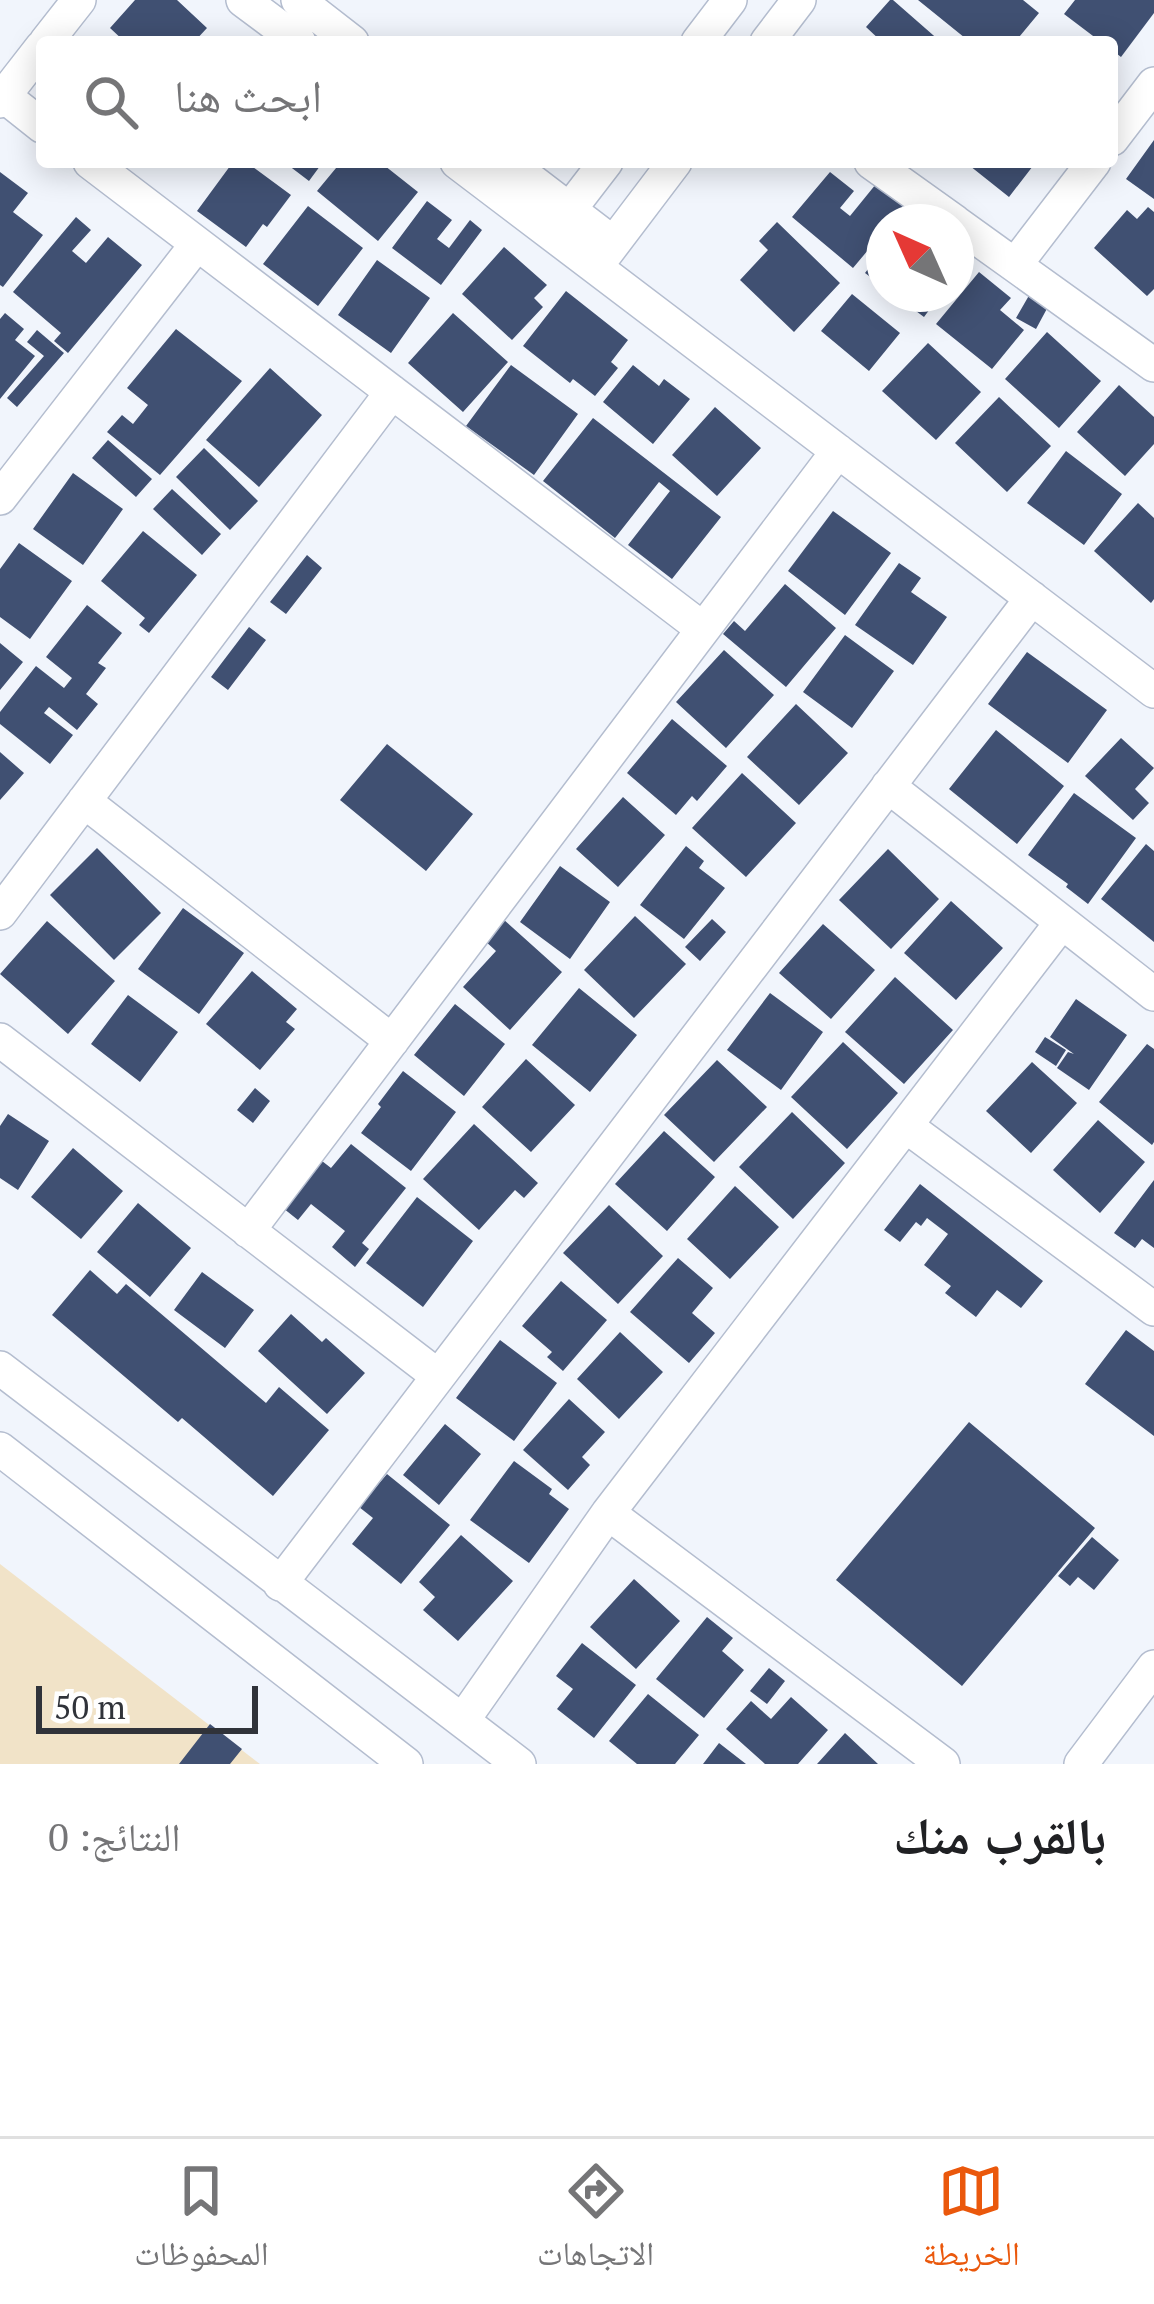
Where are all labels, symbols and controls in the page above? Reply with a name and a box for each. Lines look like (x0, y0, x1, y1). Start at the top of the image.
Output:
search box (36, 36, 1118, 168)
text: ابحث هنا (174, 65, 322, 125)
icon: search (78, 69, 144, 135)
north arrow (866, 204, 974, 312)
scale bar (36, 1680, 258, 1733)
text: 50 m (54, 1685, 126, 1728)
text: بالقرب منك (893, 1801, 1106, 1869)
text: النتائج: 0 (48, 1810, 181, 1862)
tab: المحفوظات (134, 2158, 269, 2286)
tab: الاتجاهات (537, 2158, 654, 2286)
tab: الخريطة (923, 2158, 1020, 2286)

